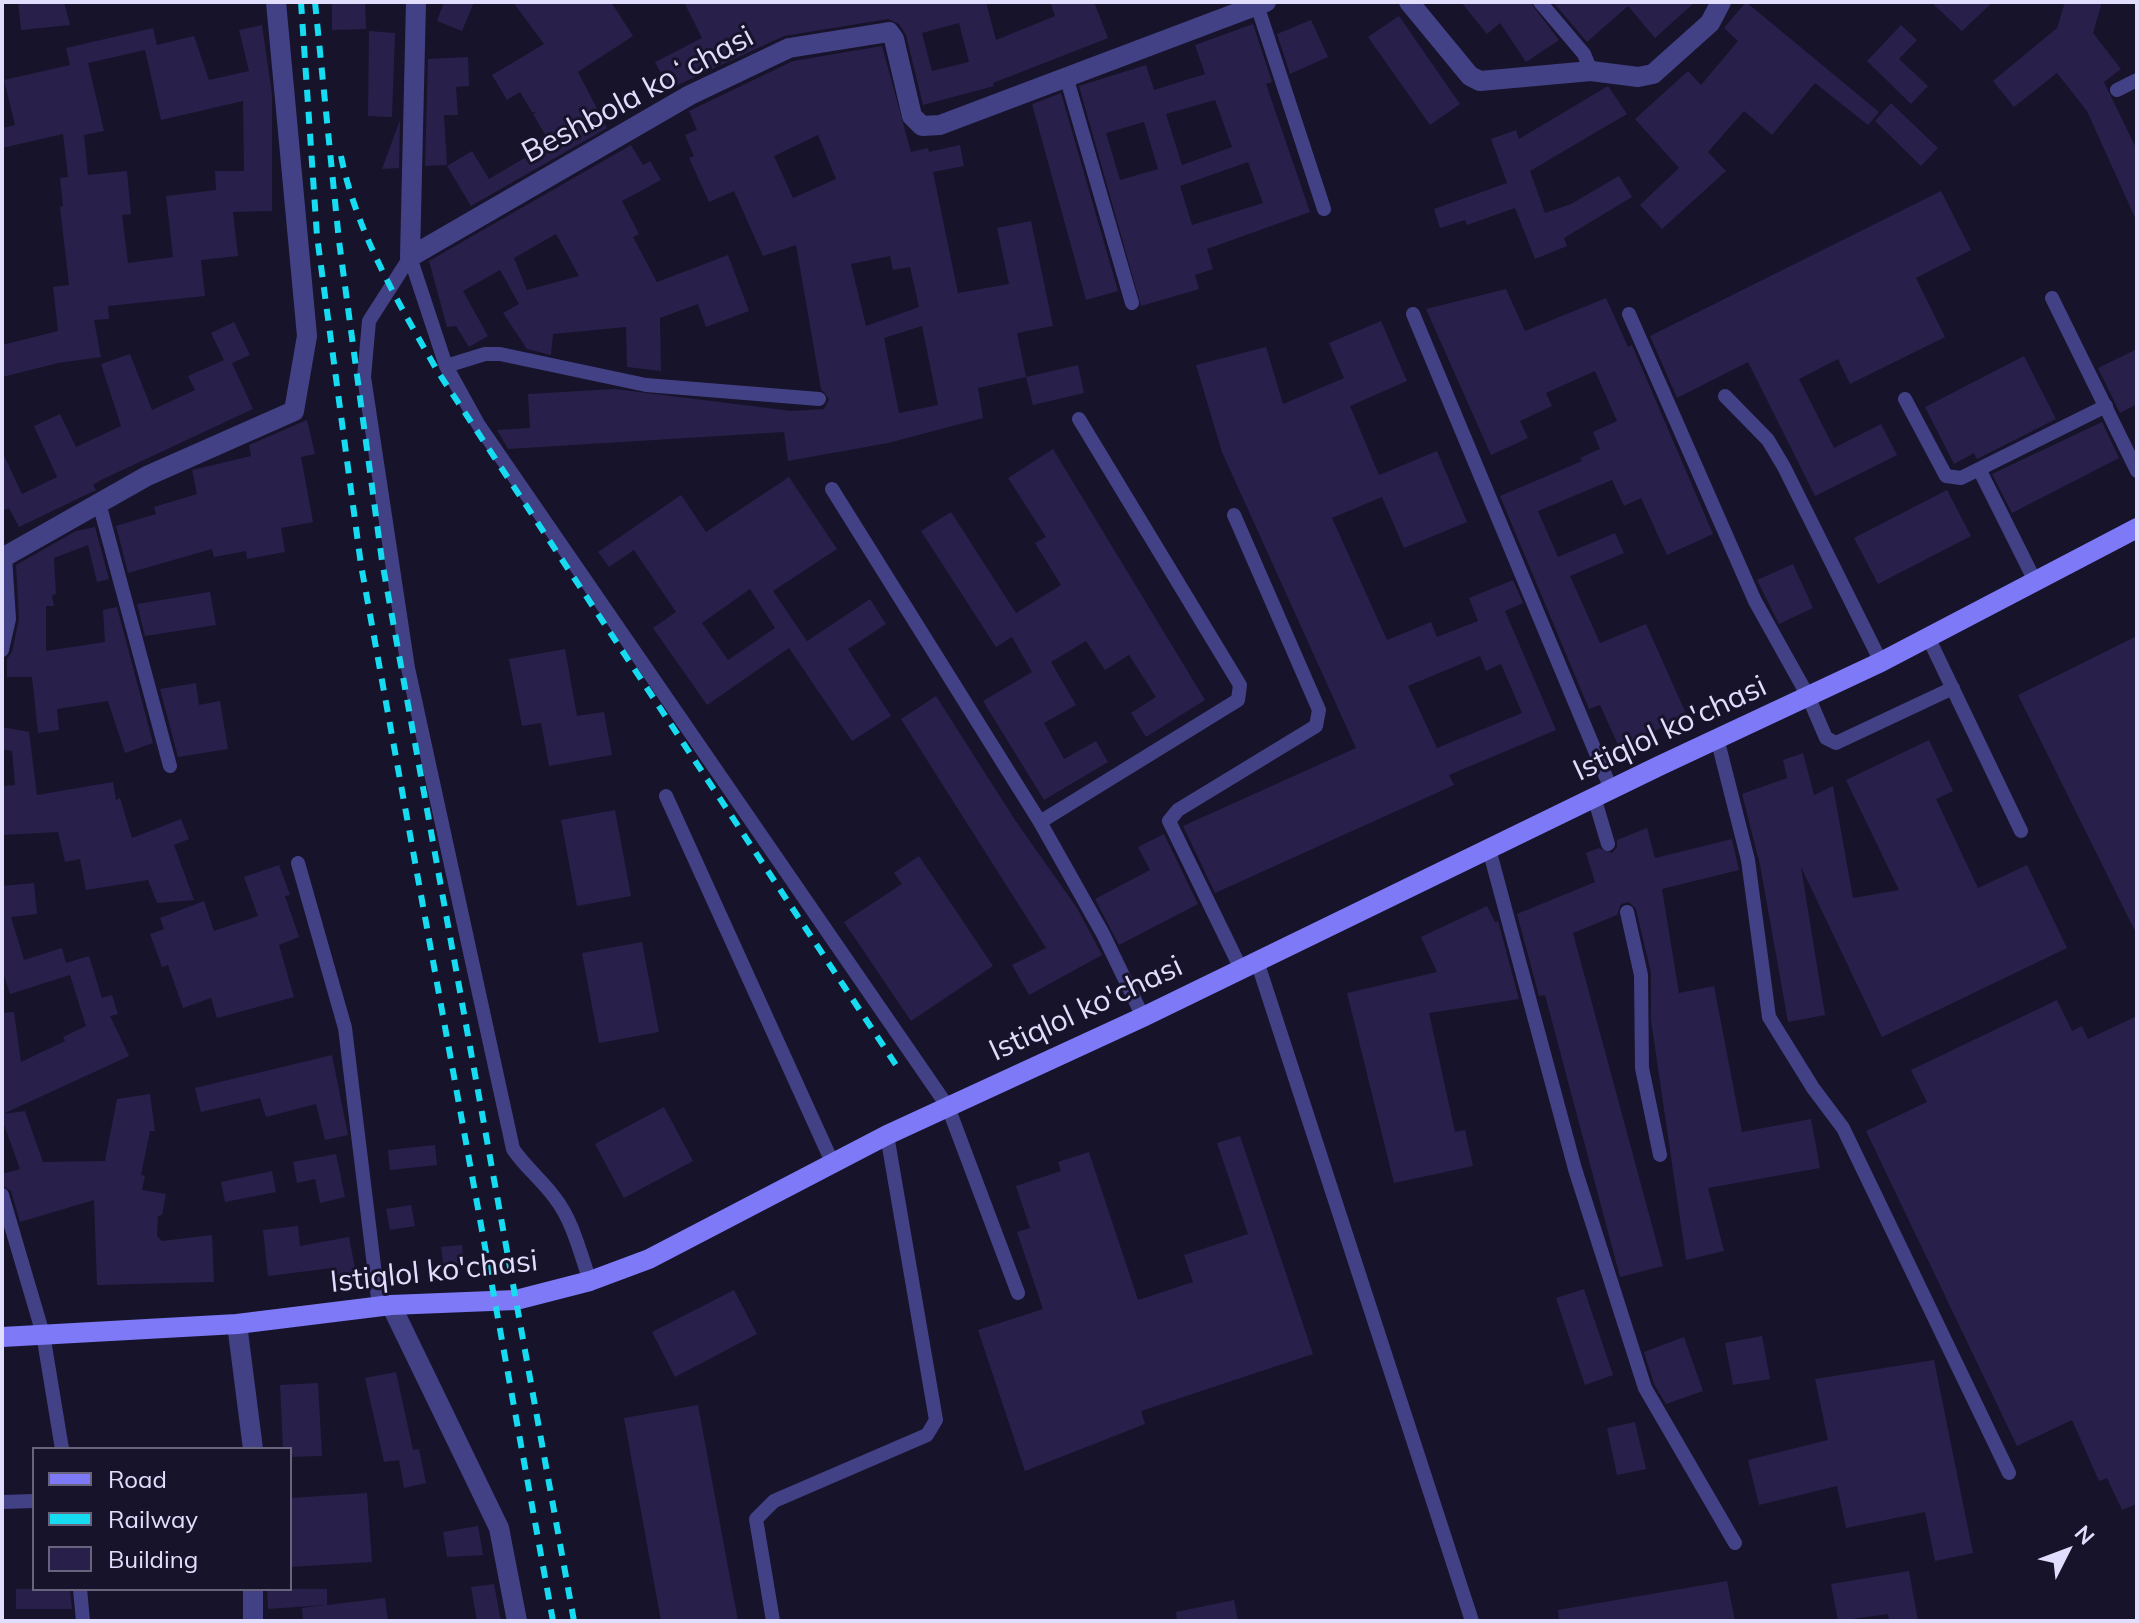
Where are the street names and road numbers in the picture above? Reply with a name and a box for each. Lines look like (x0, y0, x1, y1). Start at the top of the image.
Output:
street label: Beshbola koʻchasi (516, 19, 760, 171)
street label: Istiqlol ko'chasi (1568, 669, 1772, 789)
street label: Istiqlol ko'chasi (984, 949, 1188, 1069)
street label: Istiqlol ko'chasi (328, 1243, 540, 1301)

